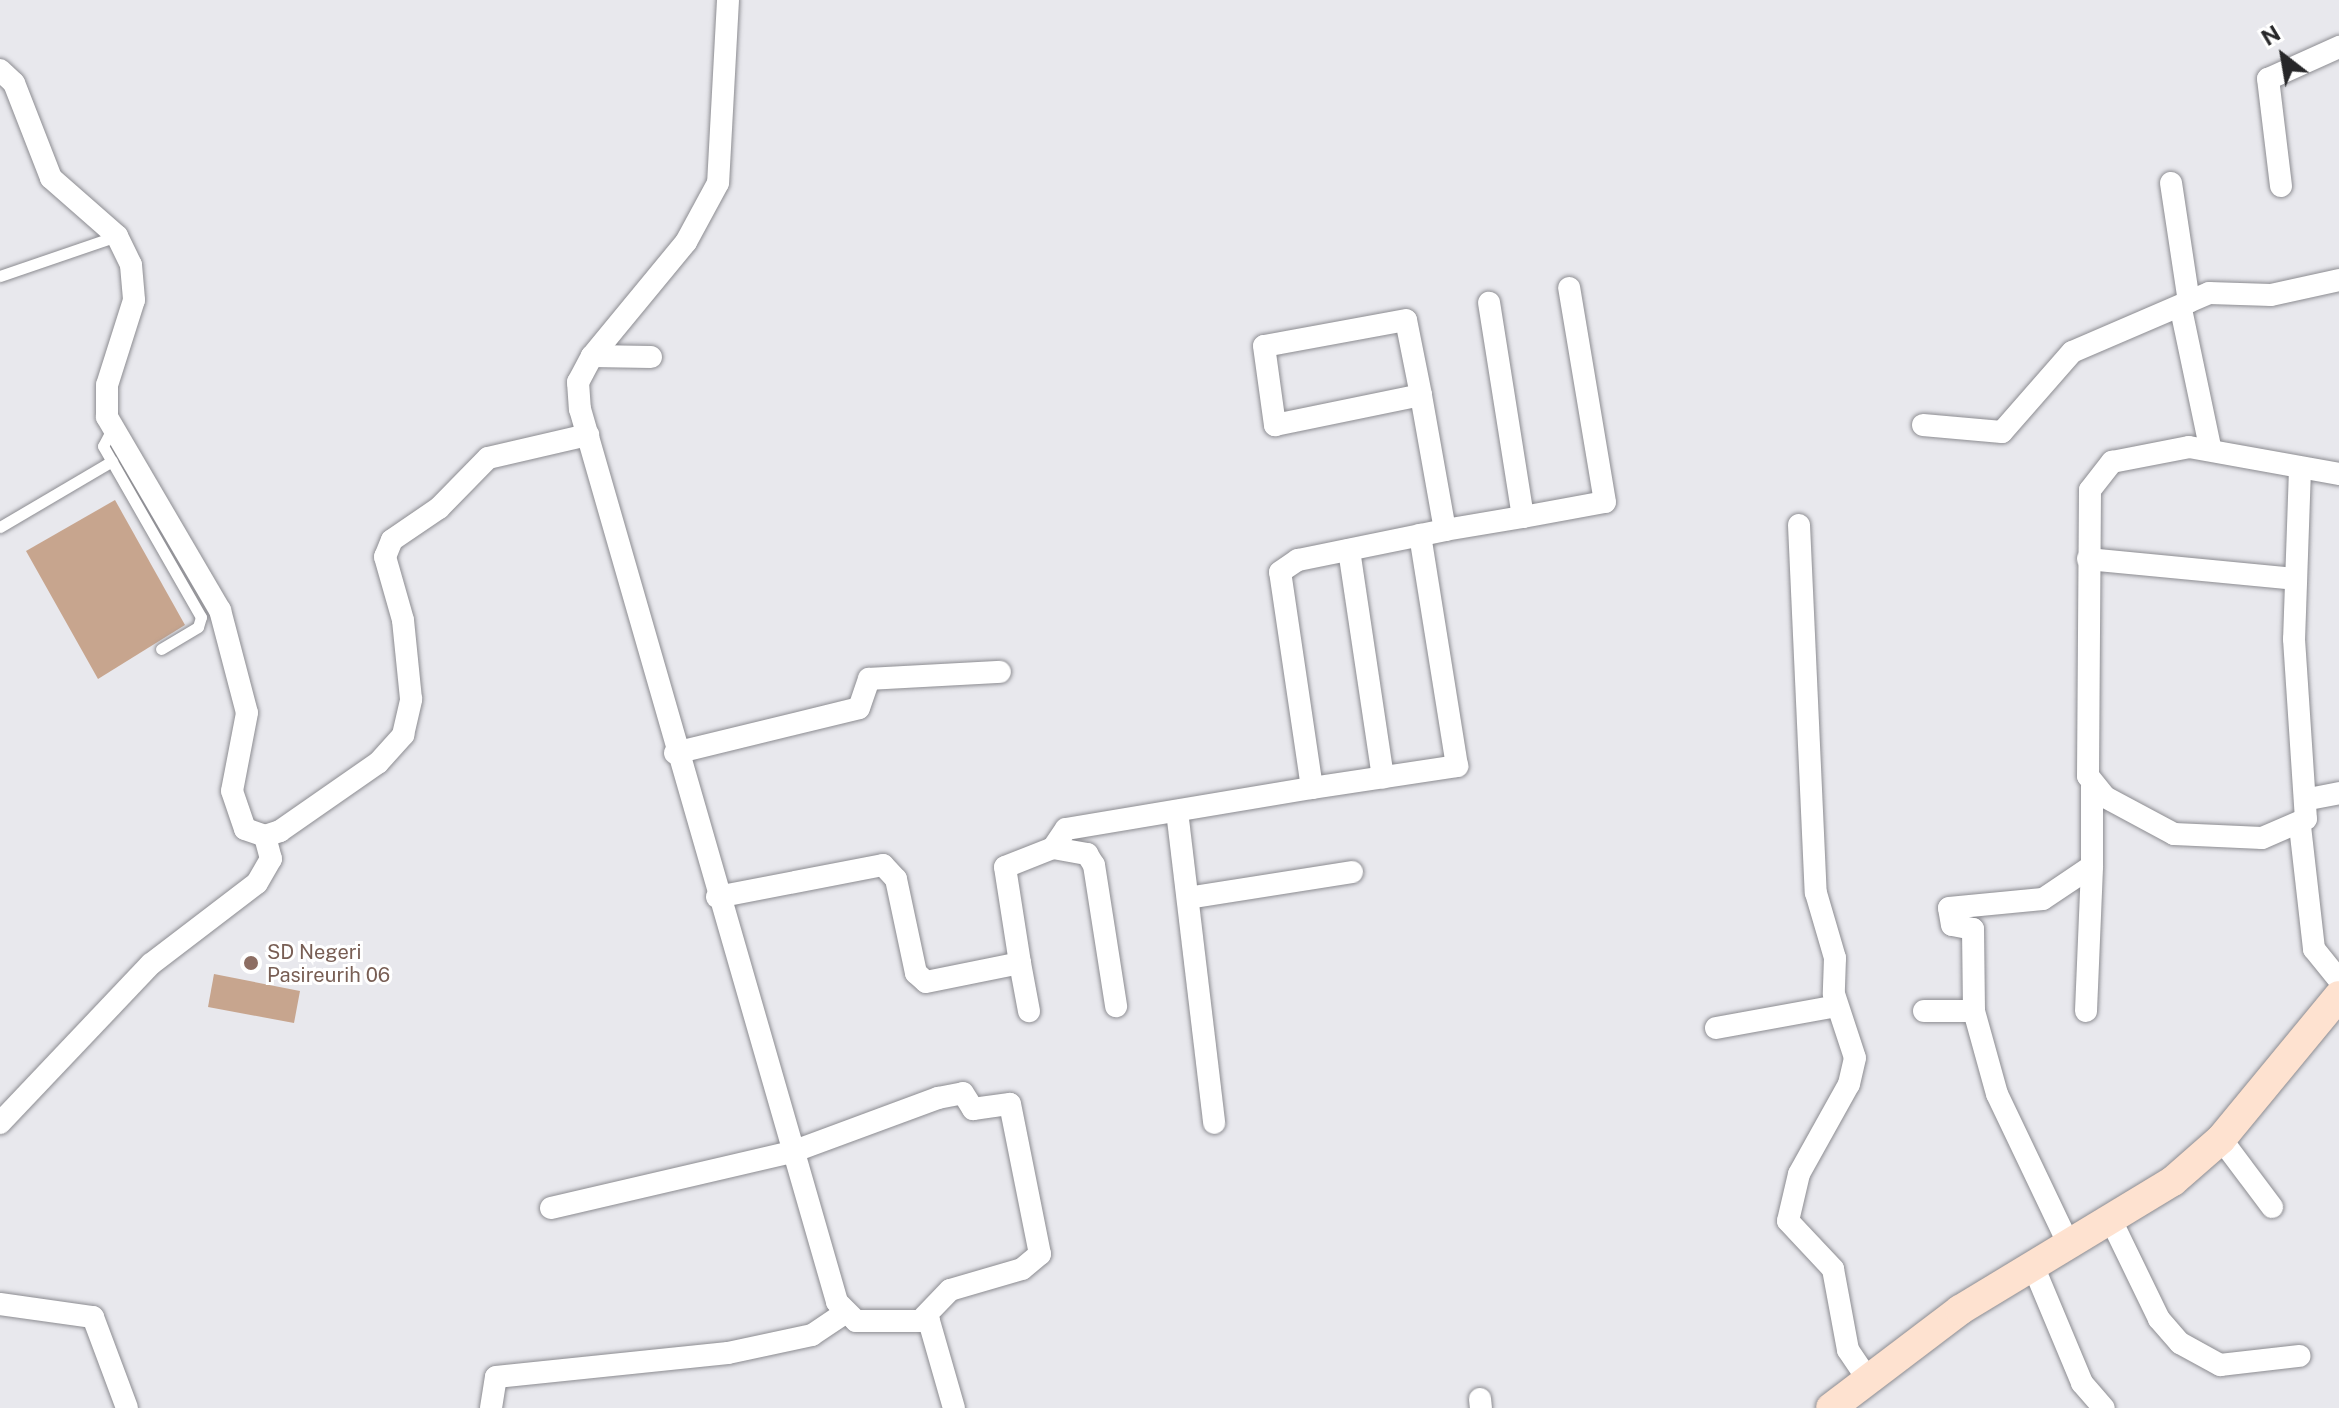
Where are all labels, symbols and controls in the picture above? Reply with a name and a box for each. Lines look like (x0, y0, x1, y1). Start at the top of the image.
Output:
north arrow (2243, 16, 2323, 96)
text: N (2257, 20, 2285, 51)
place label: SD Negeri Pasireurih 06 (267, 940, 390, 987)
marker: SD Negeri Pasireurih 06 (242, 954, 260, 972)

